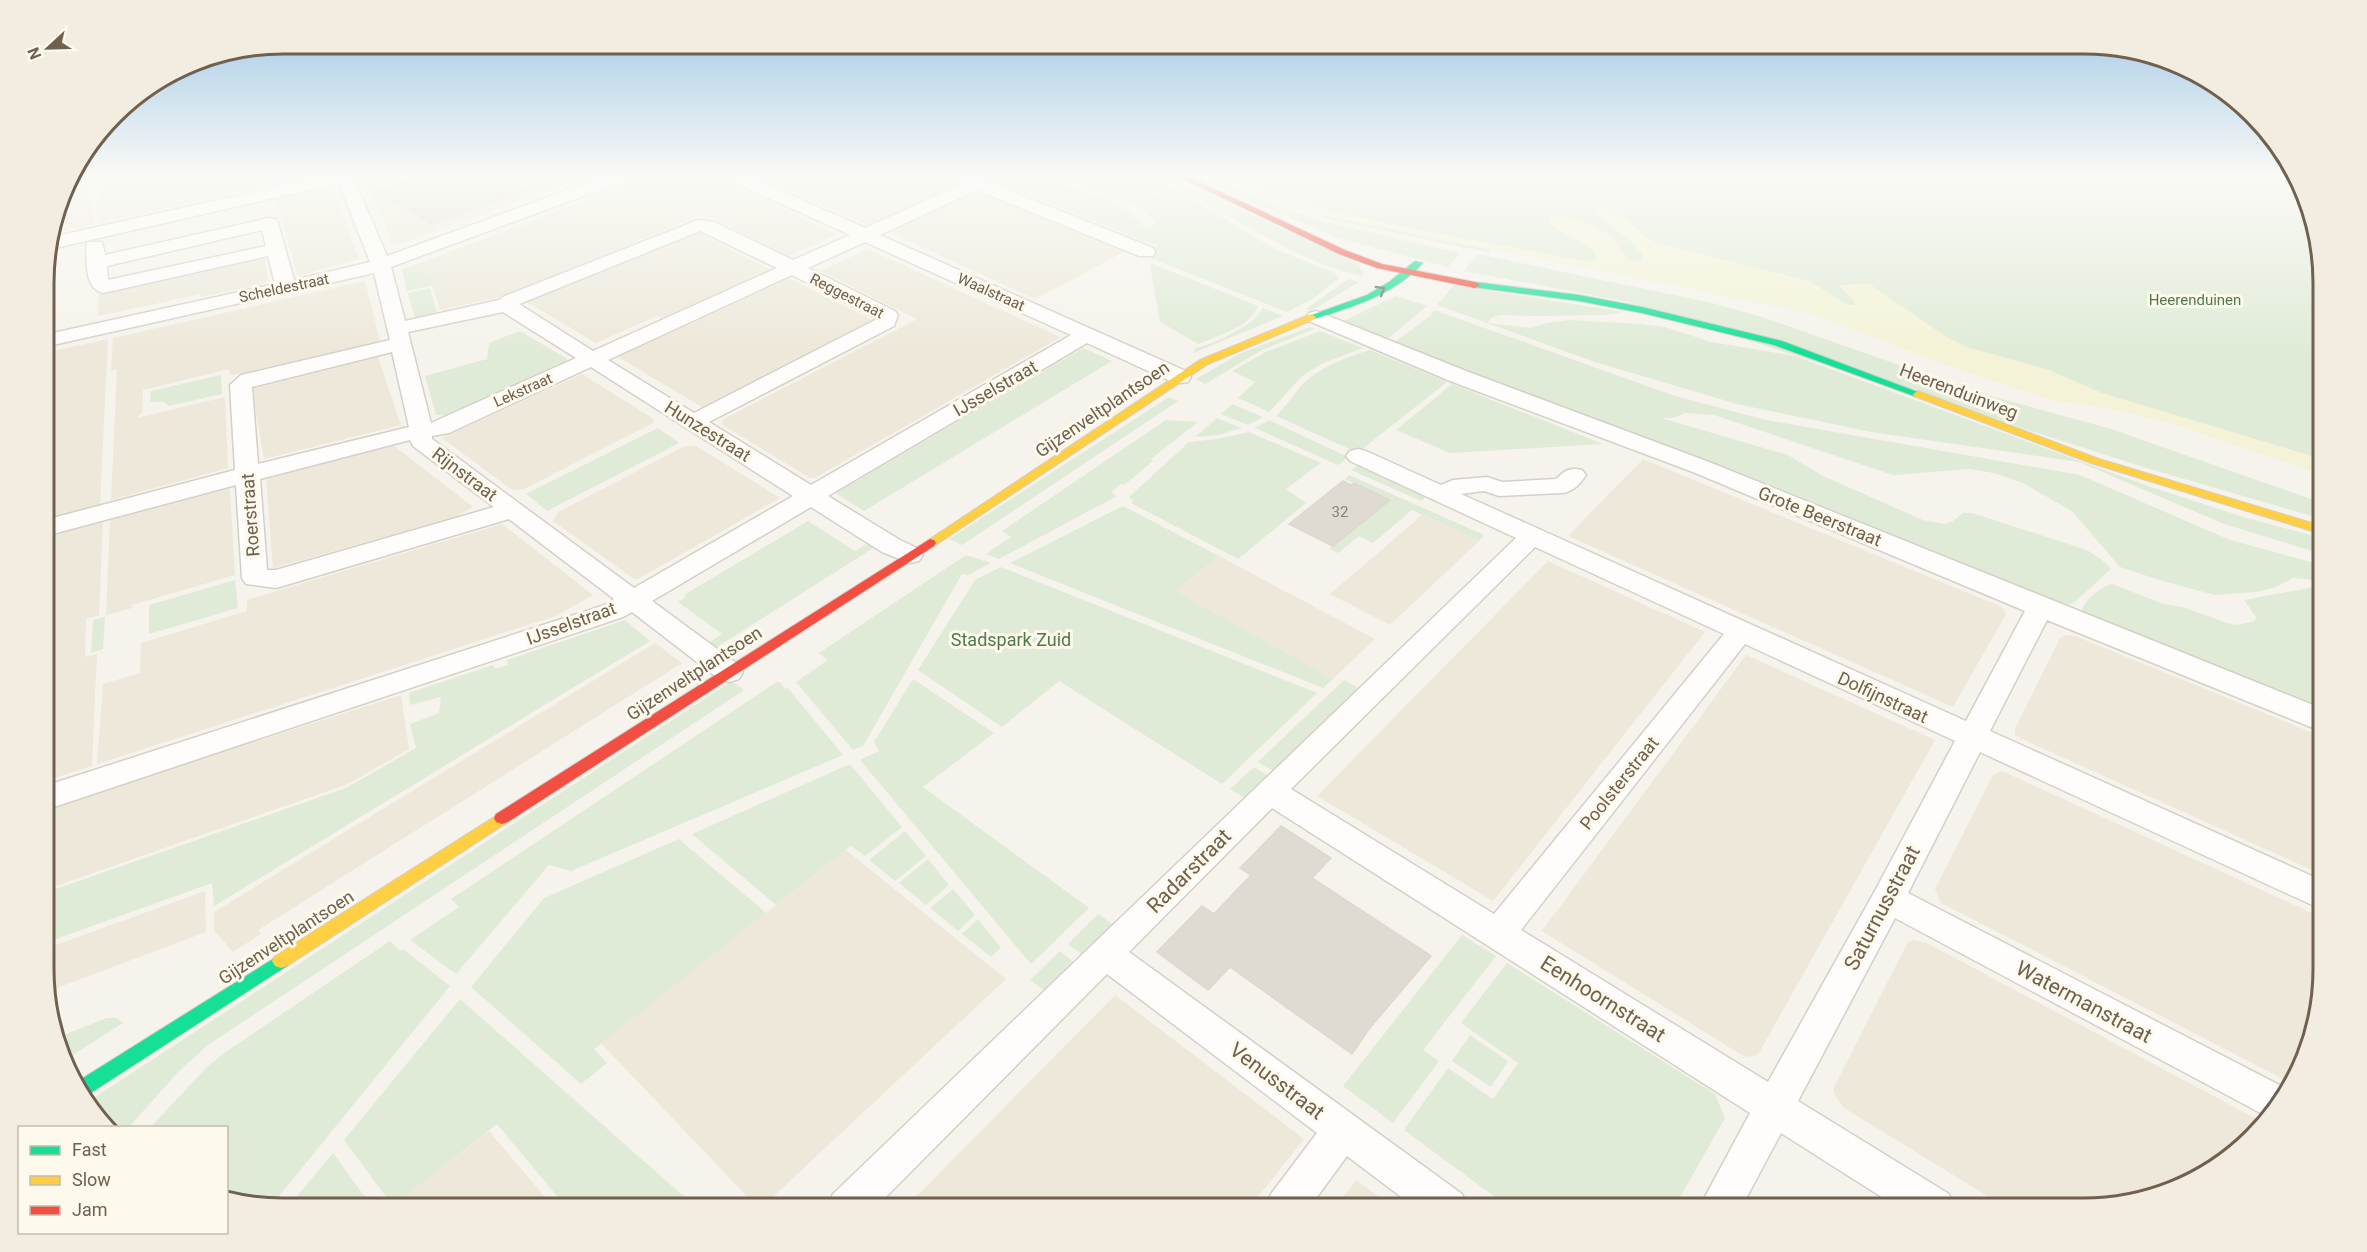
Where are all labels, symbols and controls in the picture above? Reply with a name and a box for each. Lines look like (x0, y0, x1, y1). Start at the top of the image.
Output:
north arrow (18, 18, 78, 78)
text: N (24, 45, 45, 62)
street label: Waalstraat (955, 269, 1027, 315)
street label: Scheldestraat (237, 270, 331, 306)
street label: Reggestraat (807, 270, 887, 322)
one-way arrow (1375, 285, 1385, 297)
park label: Heerenduinen (2149, 291, 2241, 309)
street label: IJsselstraat (949, 355, 1041, 421)
street label: Gijzenveltplantsoen (1031, 356, 1173, 462)
street label: Heerenduinweg (1897, 359, 2021, 423)
street label: Lekstraat (491, 369, 555, 411)
street label: Hunzestraat (661, 396, 755, 466)
street label: Rijnstraat (428, 443, 502, 505)
street label: Roerstraat (237, 473, 263, 557)
street label: Grote Beerstraat (1755, 482, 1885, 550)
house number: 32 (1332, 503, 1348, 521)
street label: IJsselstraat (523, 597, 619, 649)
street label: Gijzenveltplantsoen (623, 621, 765, 725)
park label: Stadspark Zuid (951, 629, 1071, 650)
street label: Dolfijnstraat (1835, 667, 1932, 727)
street label: Poolsterstraat (1575, 732, 1663, 834)
street label: Radarstraat (1142, 824, 1236, 918)
street label: Saturnusstraat (1839, 842, 1925, 974)
street label: Gijzenveltplantsoen (215, 885, 357, 989)
street label: Eenhoornstraat (1536, 951, 1670, 1047)
street label: Watermanstraat (2012, 956, 2156, 1048)
street label: Venusstraat (1225, 1038, 1329, 1124)
legend (18, 1126, 228, 1234)
text: Fast (72, 1139, 107, 1160)
text: Slow (72, 1169, 111, 1190)
text: Jam (72, 1199, 108, 1220)

